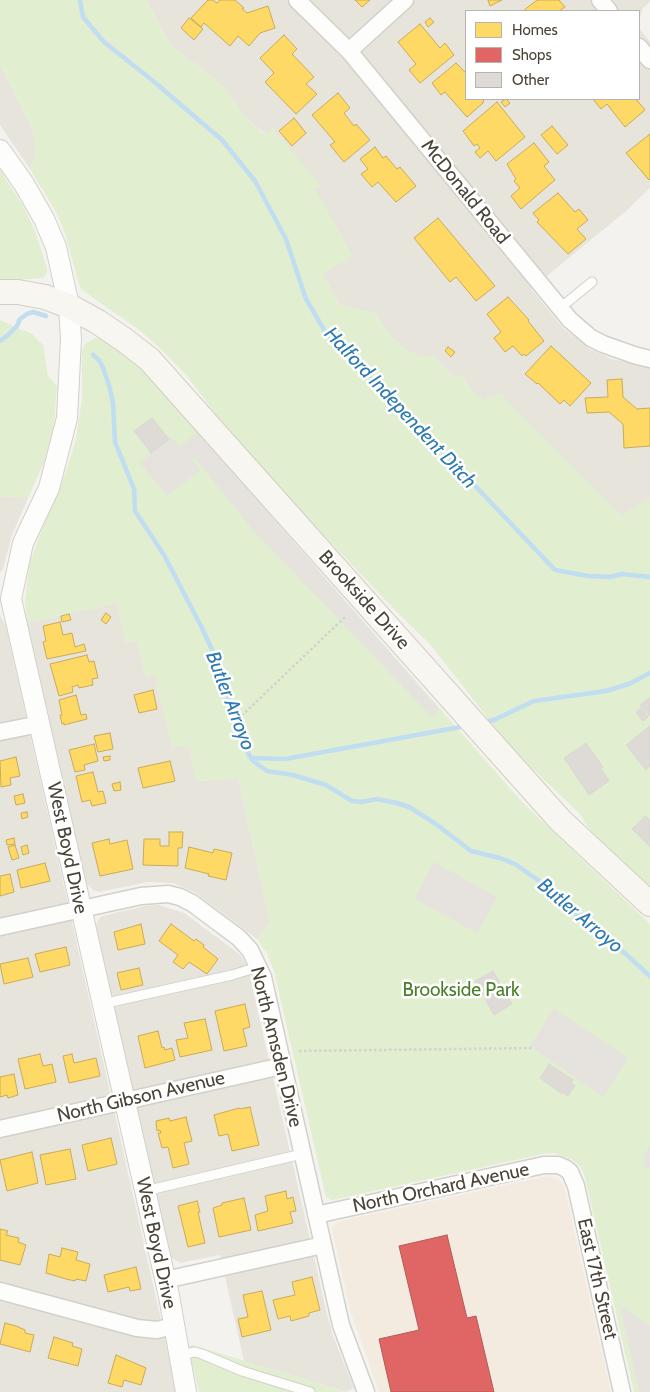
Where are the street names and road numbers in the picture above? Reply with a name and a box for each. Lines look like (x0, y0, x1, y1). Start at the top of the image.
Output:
street label: McDonald Road (416, 135, 514, 249)
street label: Brookside Drive (314, 546, 414, 654)
street label: West Boyd Drive (42, 780, 92, 916)
street label: North Amsden Drive (245, 964, 307, 1130)
street label: North Gibson Avenue (55, 1067, 227, 1127)
street label: North Orchard Avenue (351, 1158, 531, 1218)
street label: West Boyd Drive (131, 1175, 181, 1311)
street label: East 17th Street (572, 1216, 622, 1342)

